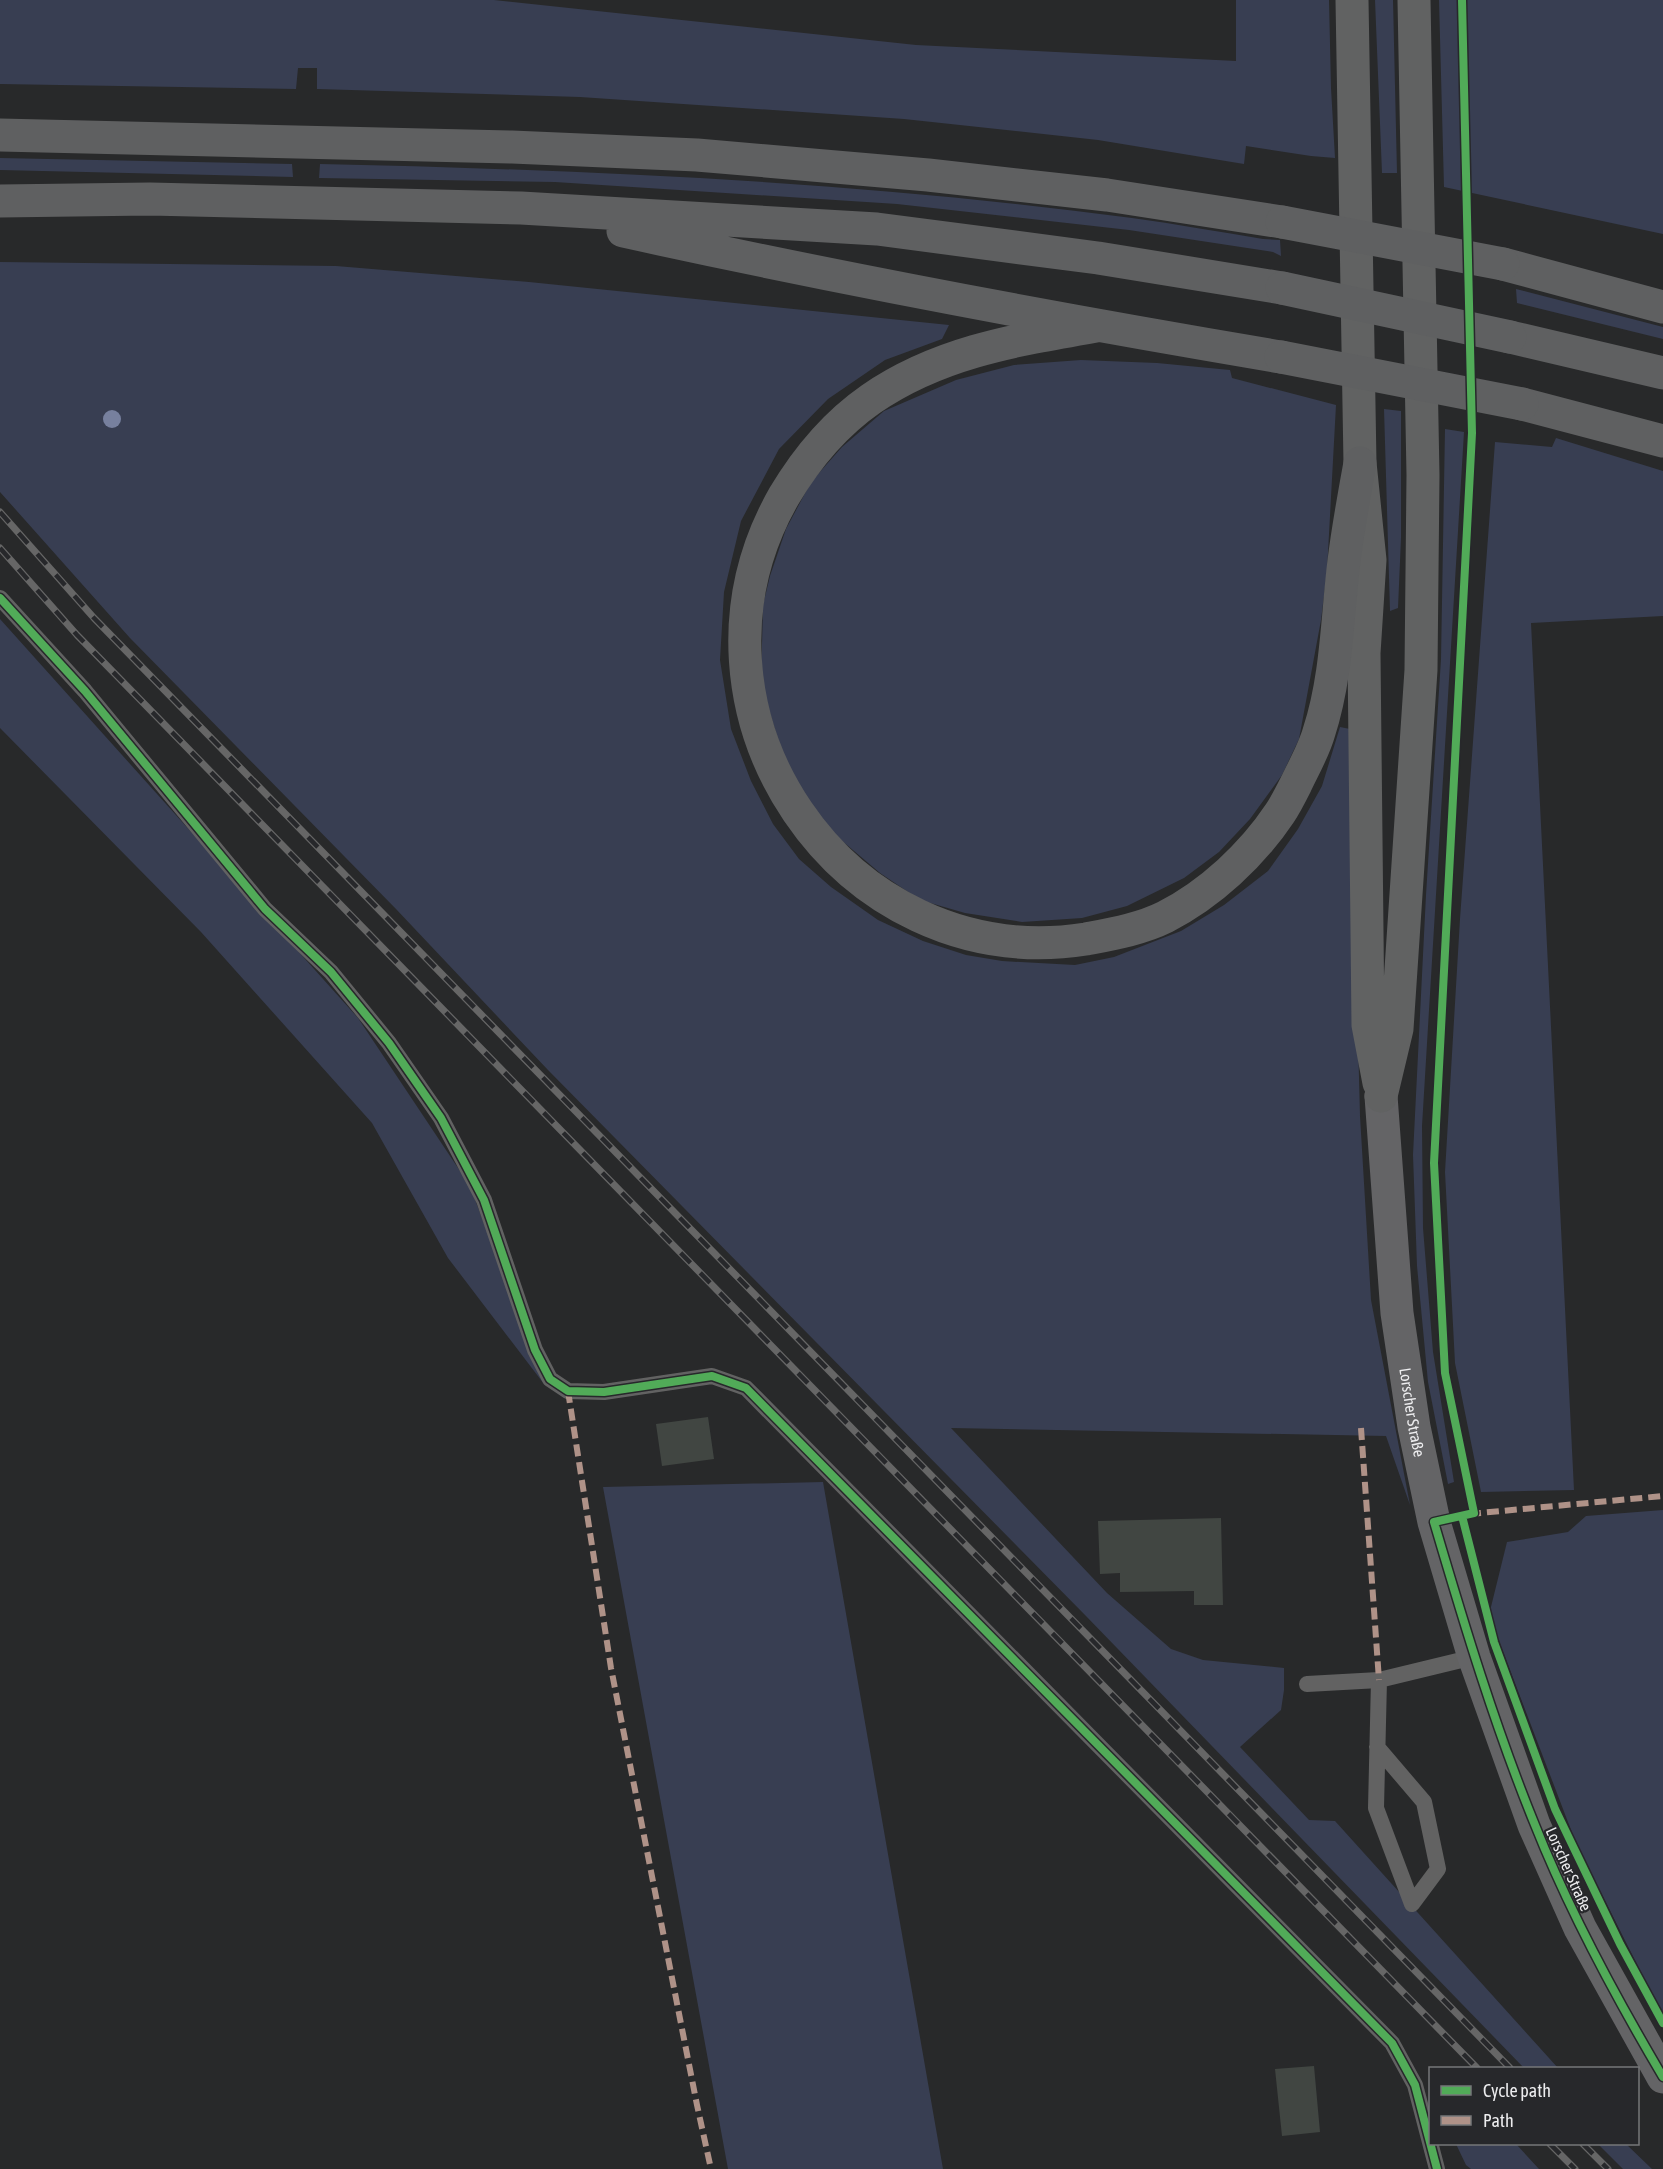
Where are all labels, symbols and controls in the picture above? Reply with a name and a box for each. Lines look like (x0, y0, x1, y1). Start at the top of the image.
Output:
street label: Lorscher Straße (1396, 1366, 1429, 1458)
street label: Lorscher Straße (1542, 1824, 1596, 1914)
legend (1429, 2067, 1639, 2145)
text: Cycle path (1483, 2080, 1551, 2101)
text: Path (1483, 2110, 1514, 2131)

